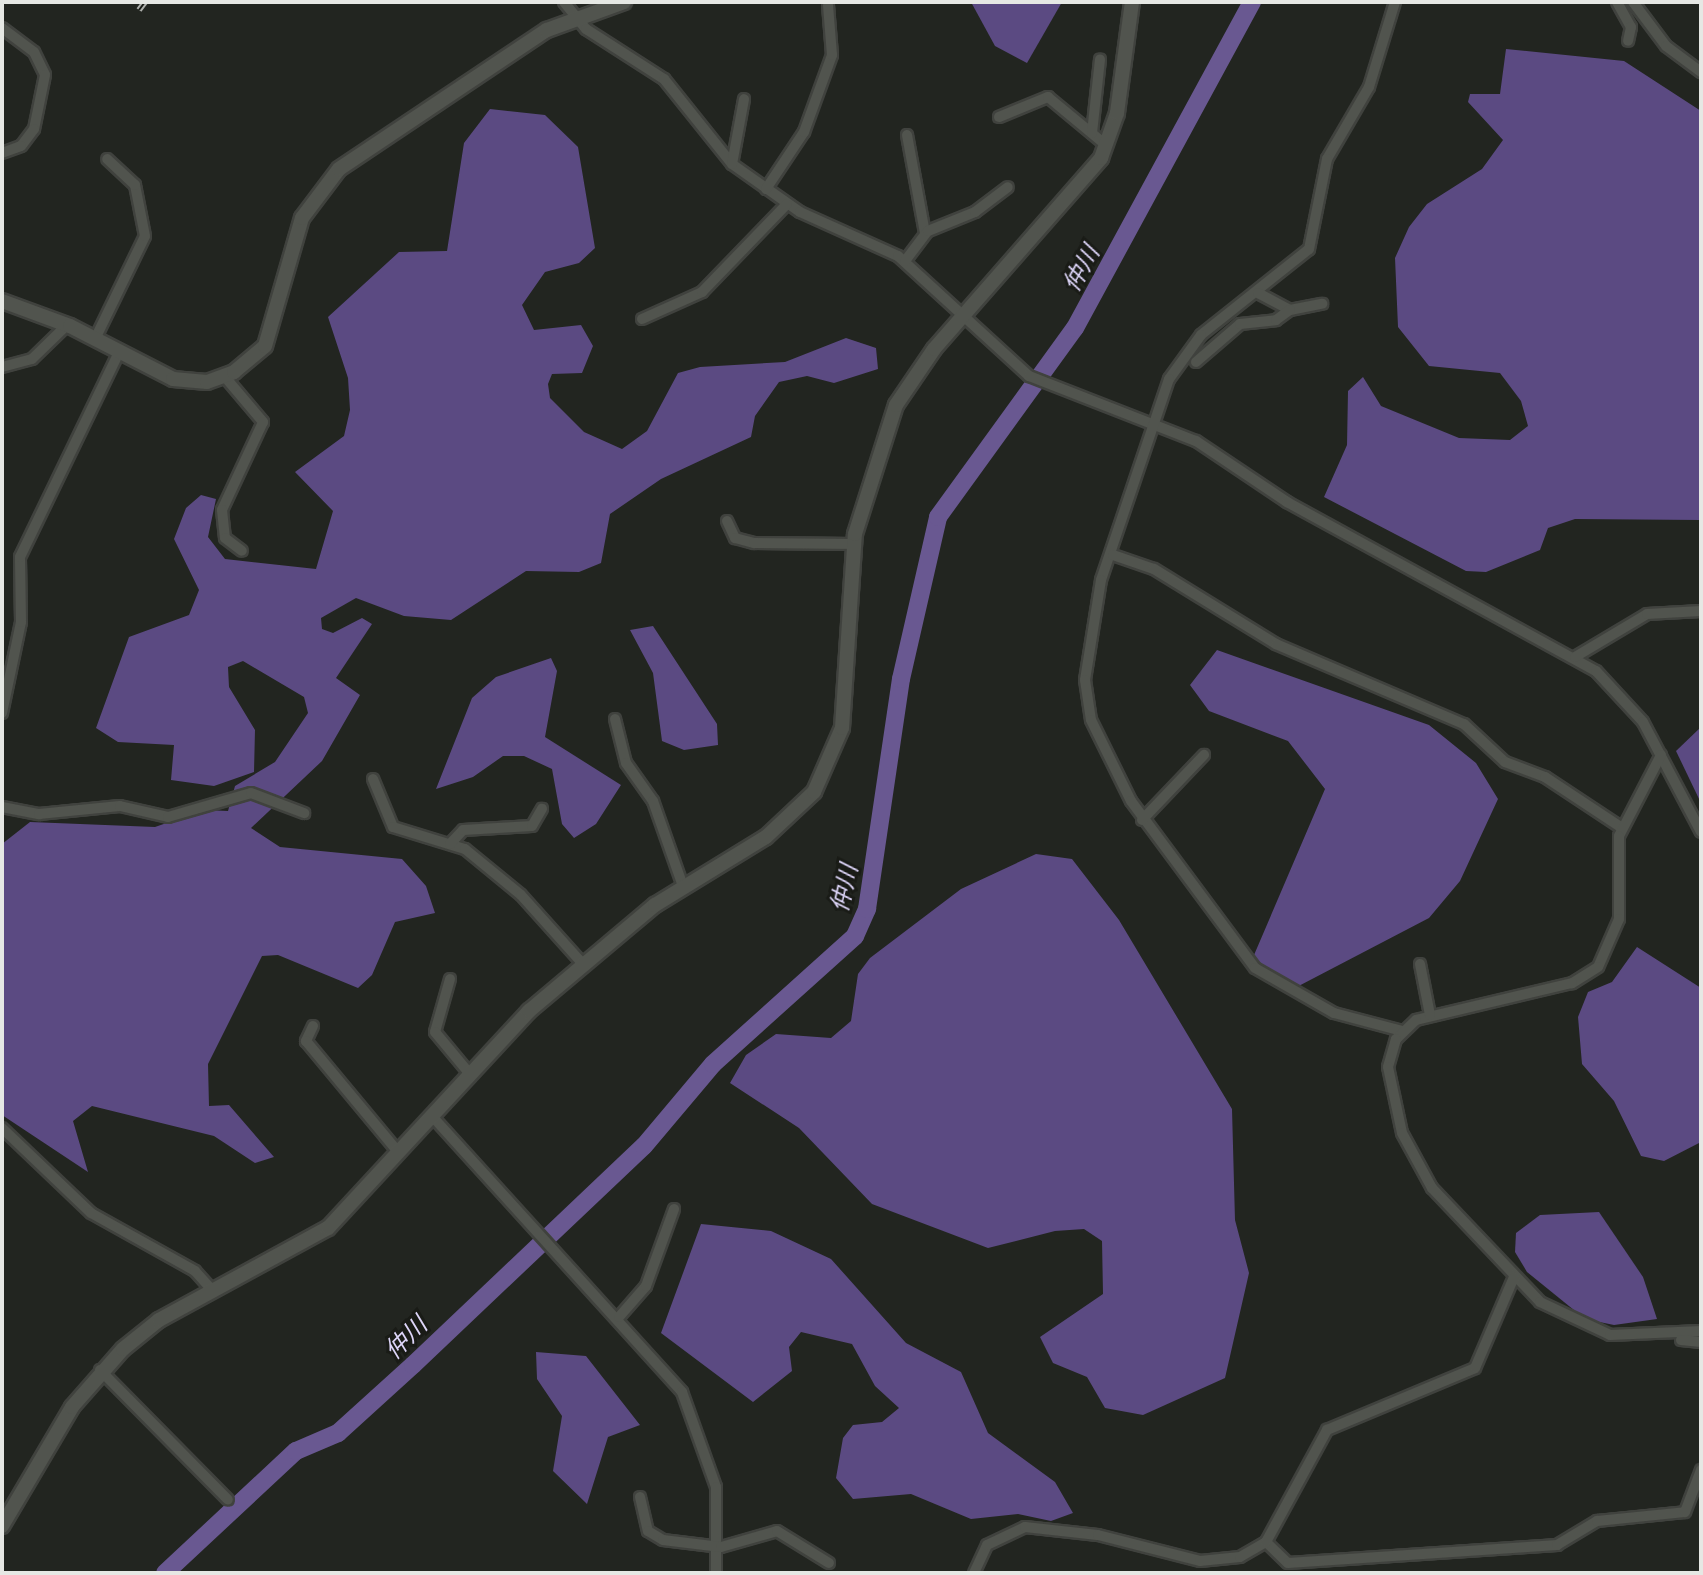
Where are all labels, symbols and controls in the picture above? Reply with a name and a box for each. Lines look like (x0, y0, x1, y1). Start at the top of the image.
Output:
water label: 仲川 (1056, 240, 1104, 296)
water label: 仲川 (824, 861, 862, 915)
water label: 仲川 (378, 1310, 432, 1364)

